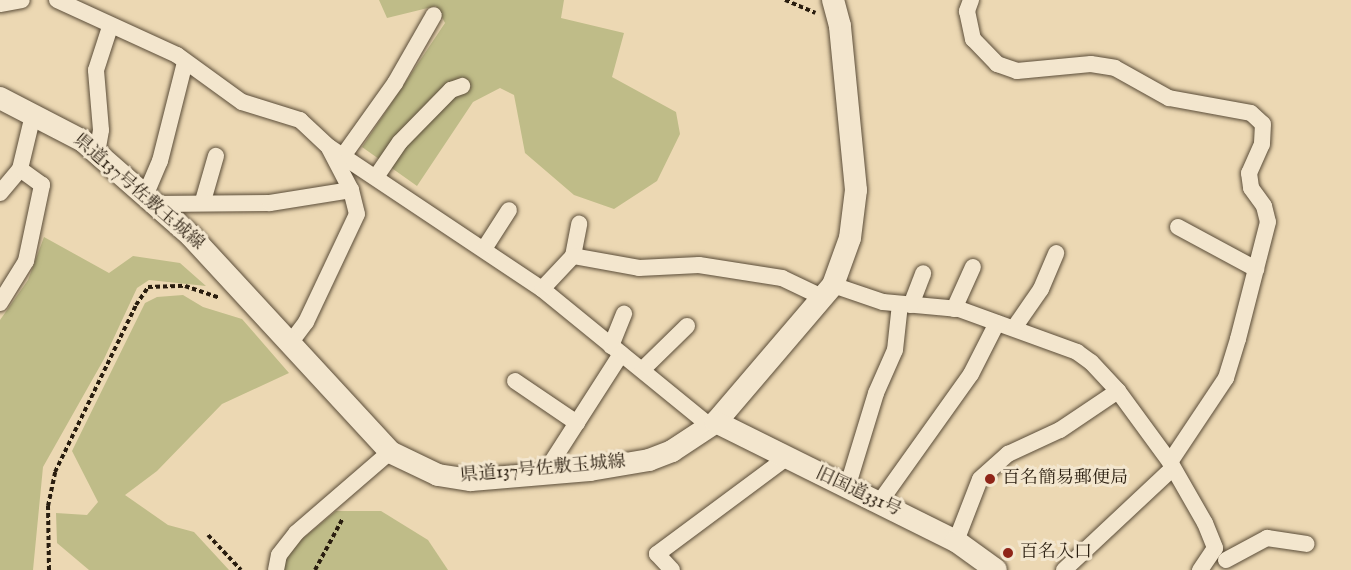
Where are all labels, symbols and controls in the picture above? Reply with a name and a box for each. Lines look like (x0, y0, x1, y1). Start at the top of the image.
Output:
street label: 県道137号佐敷玉城線 (68, 130, 208, 256)
street label: 県道137号佐敷玉城線 (459, 452, 627, 488)
street label: 旧国道331号 (812, 464, 904, 522)
place label: 百名簡易郵便局 (1002, 468, 1128, 490)
marker: 百名簡易郵便局 (983, 472, 997, 486)
place label: 百名入口 (1020, 542, 1092, 564)
marker: 百名入口 (1001, 546, 1015, 560)

